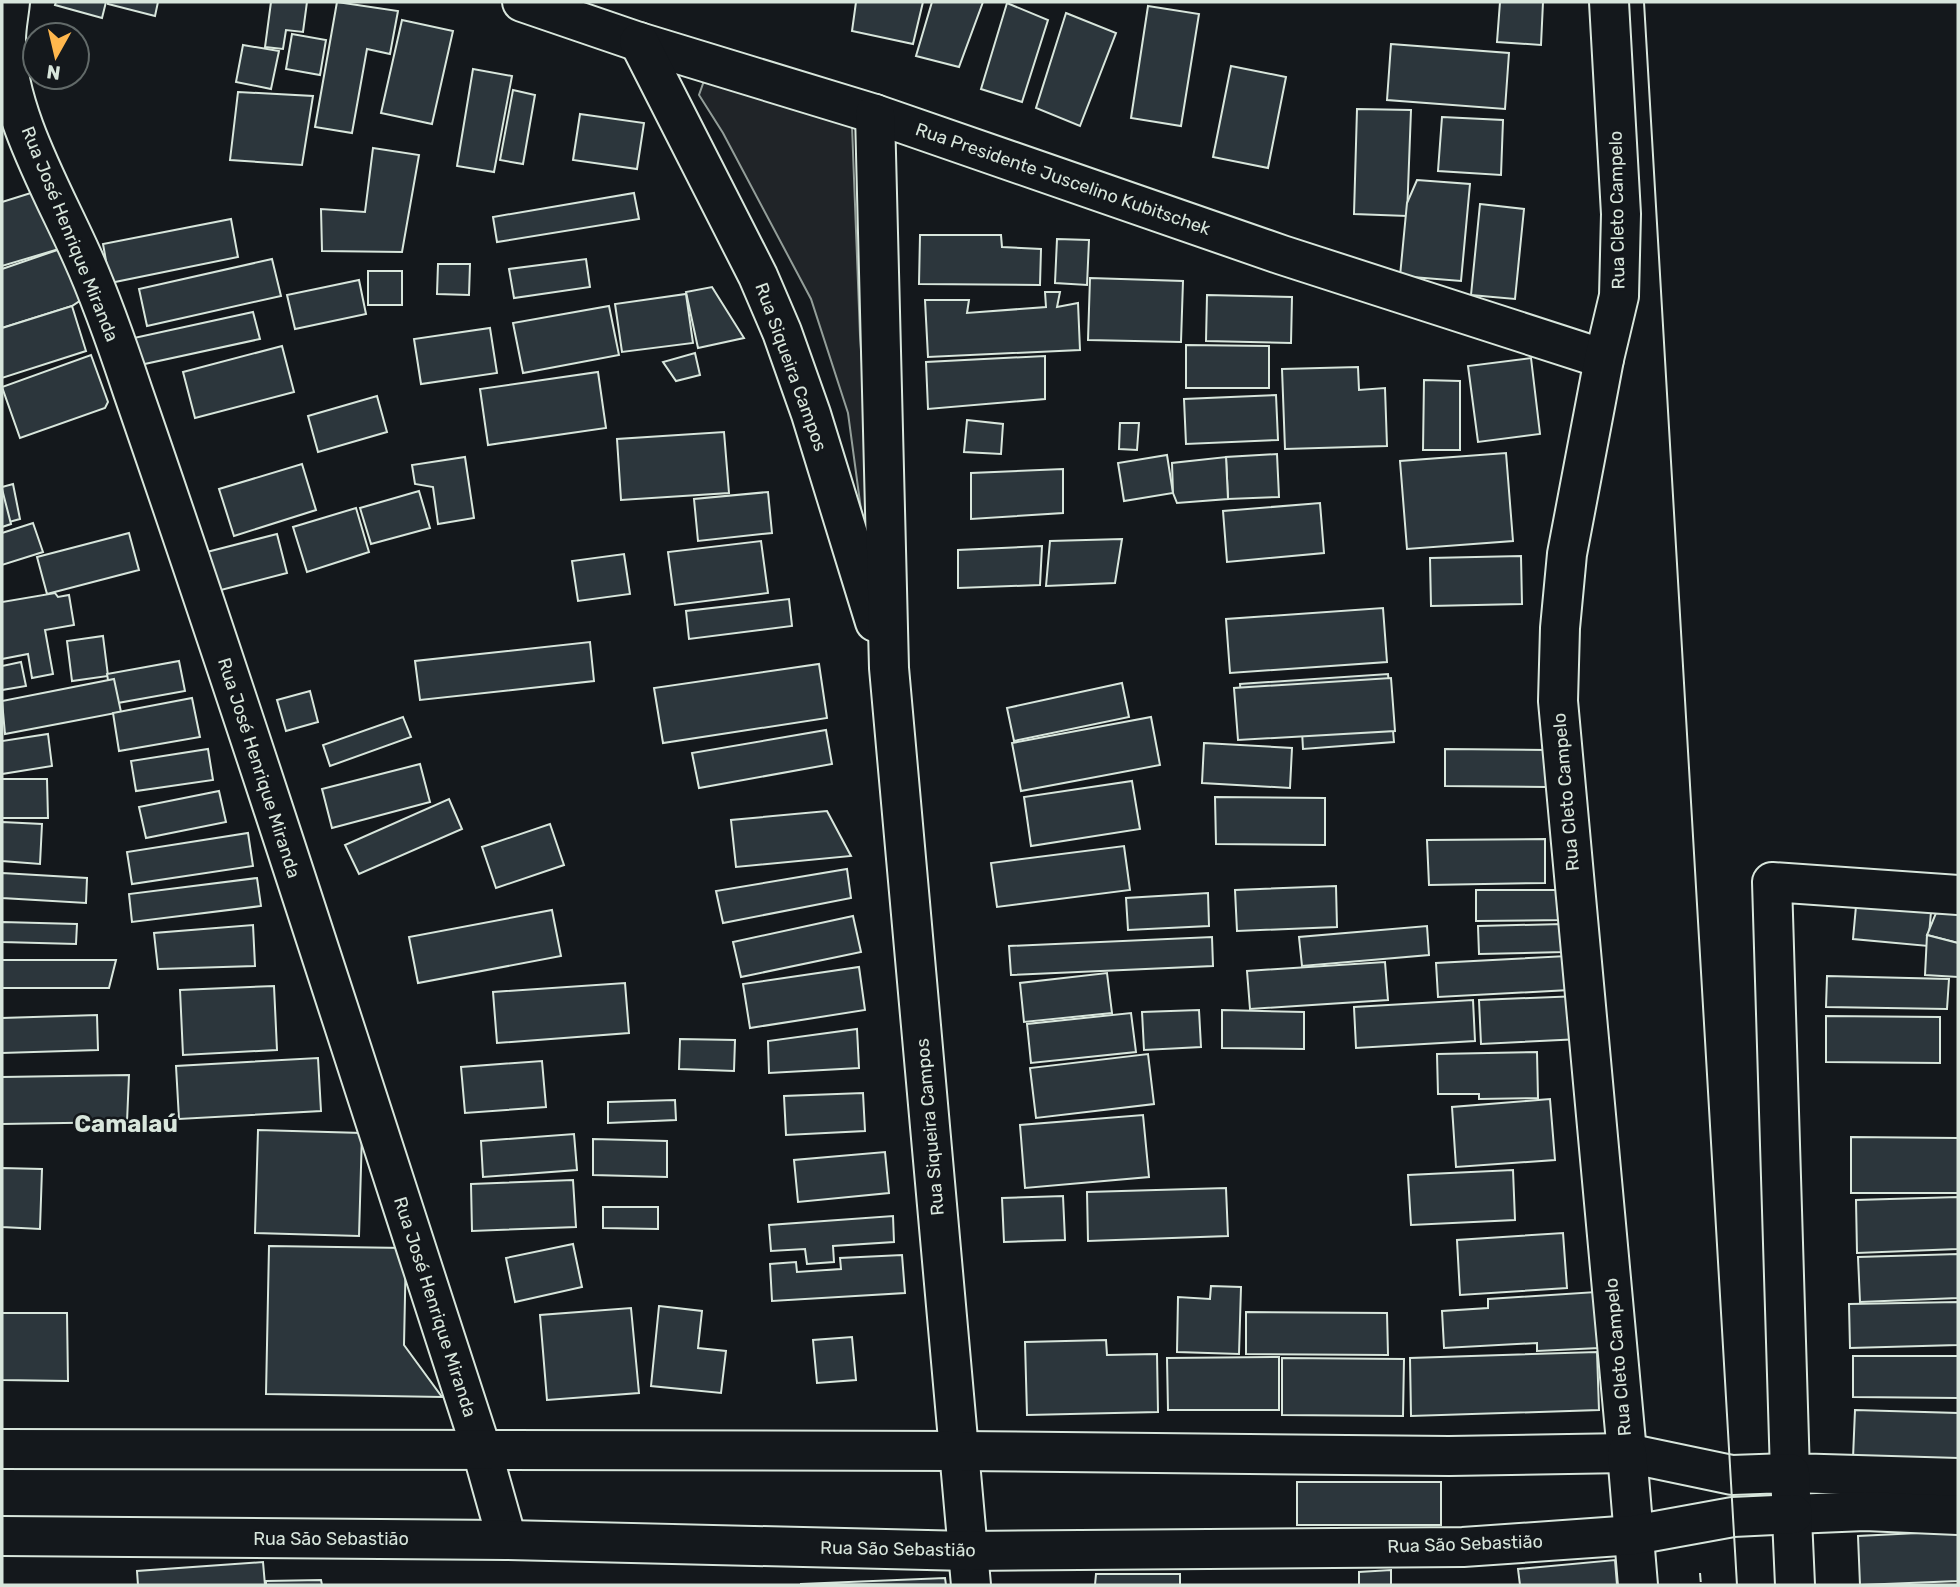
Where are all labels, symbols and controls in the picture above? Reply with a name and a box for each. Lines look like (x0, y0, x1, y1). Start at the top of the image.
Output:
north arrow (21, 21, 91, 91)
text: N (45, 60, 62, 85)
street label: Rua Presidente Juscelino Kubitschek (913, 118, 1214, 240)
street label: Rua José Henrique Miranda (17, 123, 123, 345)
street label: Rua Cleto Campelo (1605, 131, 1629, 289)
street label: Rua Siqueira Campos (750, 280, 832, 454)
street label: Rua José Henrique Miranda (213, 655, 305, 881)
street label: Rua Cleto Campelo (1548, 712, 1584, 872)
street label: Rua Siqueira Campos (911, 1038, 949, 1216)
district label: Camalaú (74, 1110, 178, 1138)
street label: Rua José Henrique Miranda (389, 1194, 481, 1420)
street label: Rua Cleto Campelo (1600, 1277, 1636, 1437)
street label: Rua São Sebastião (253, 1528, 409, 1550)
street label: Rua São Sebastião (1387, 1530, 1543, 1558)
street label: Rua São Sebastião (820, 1537, 976, 1561)

